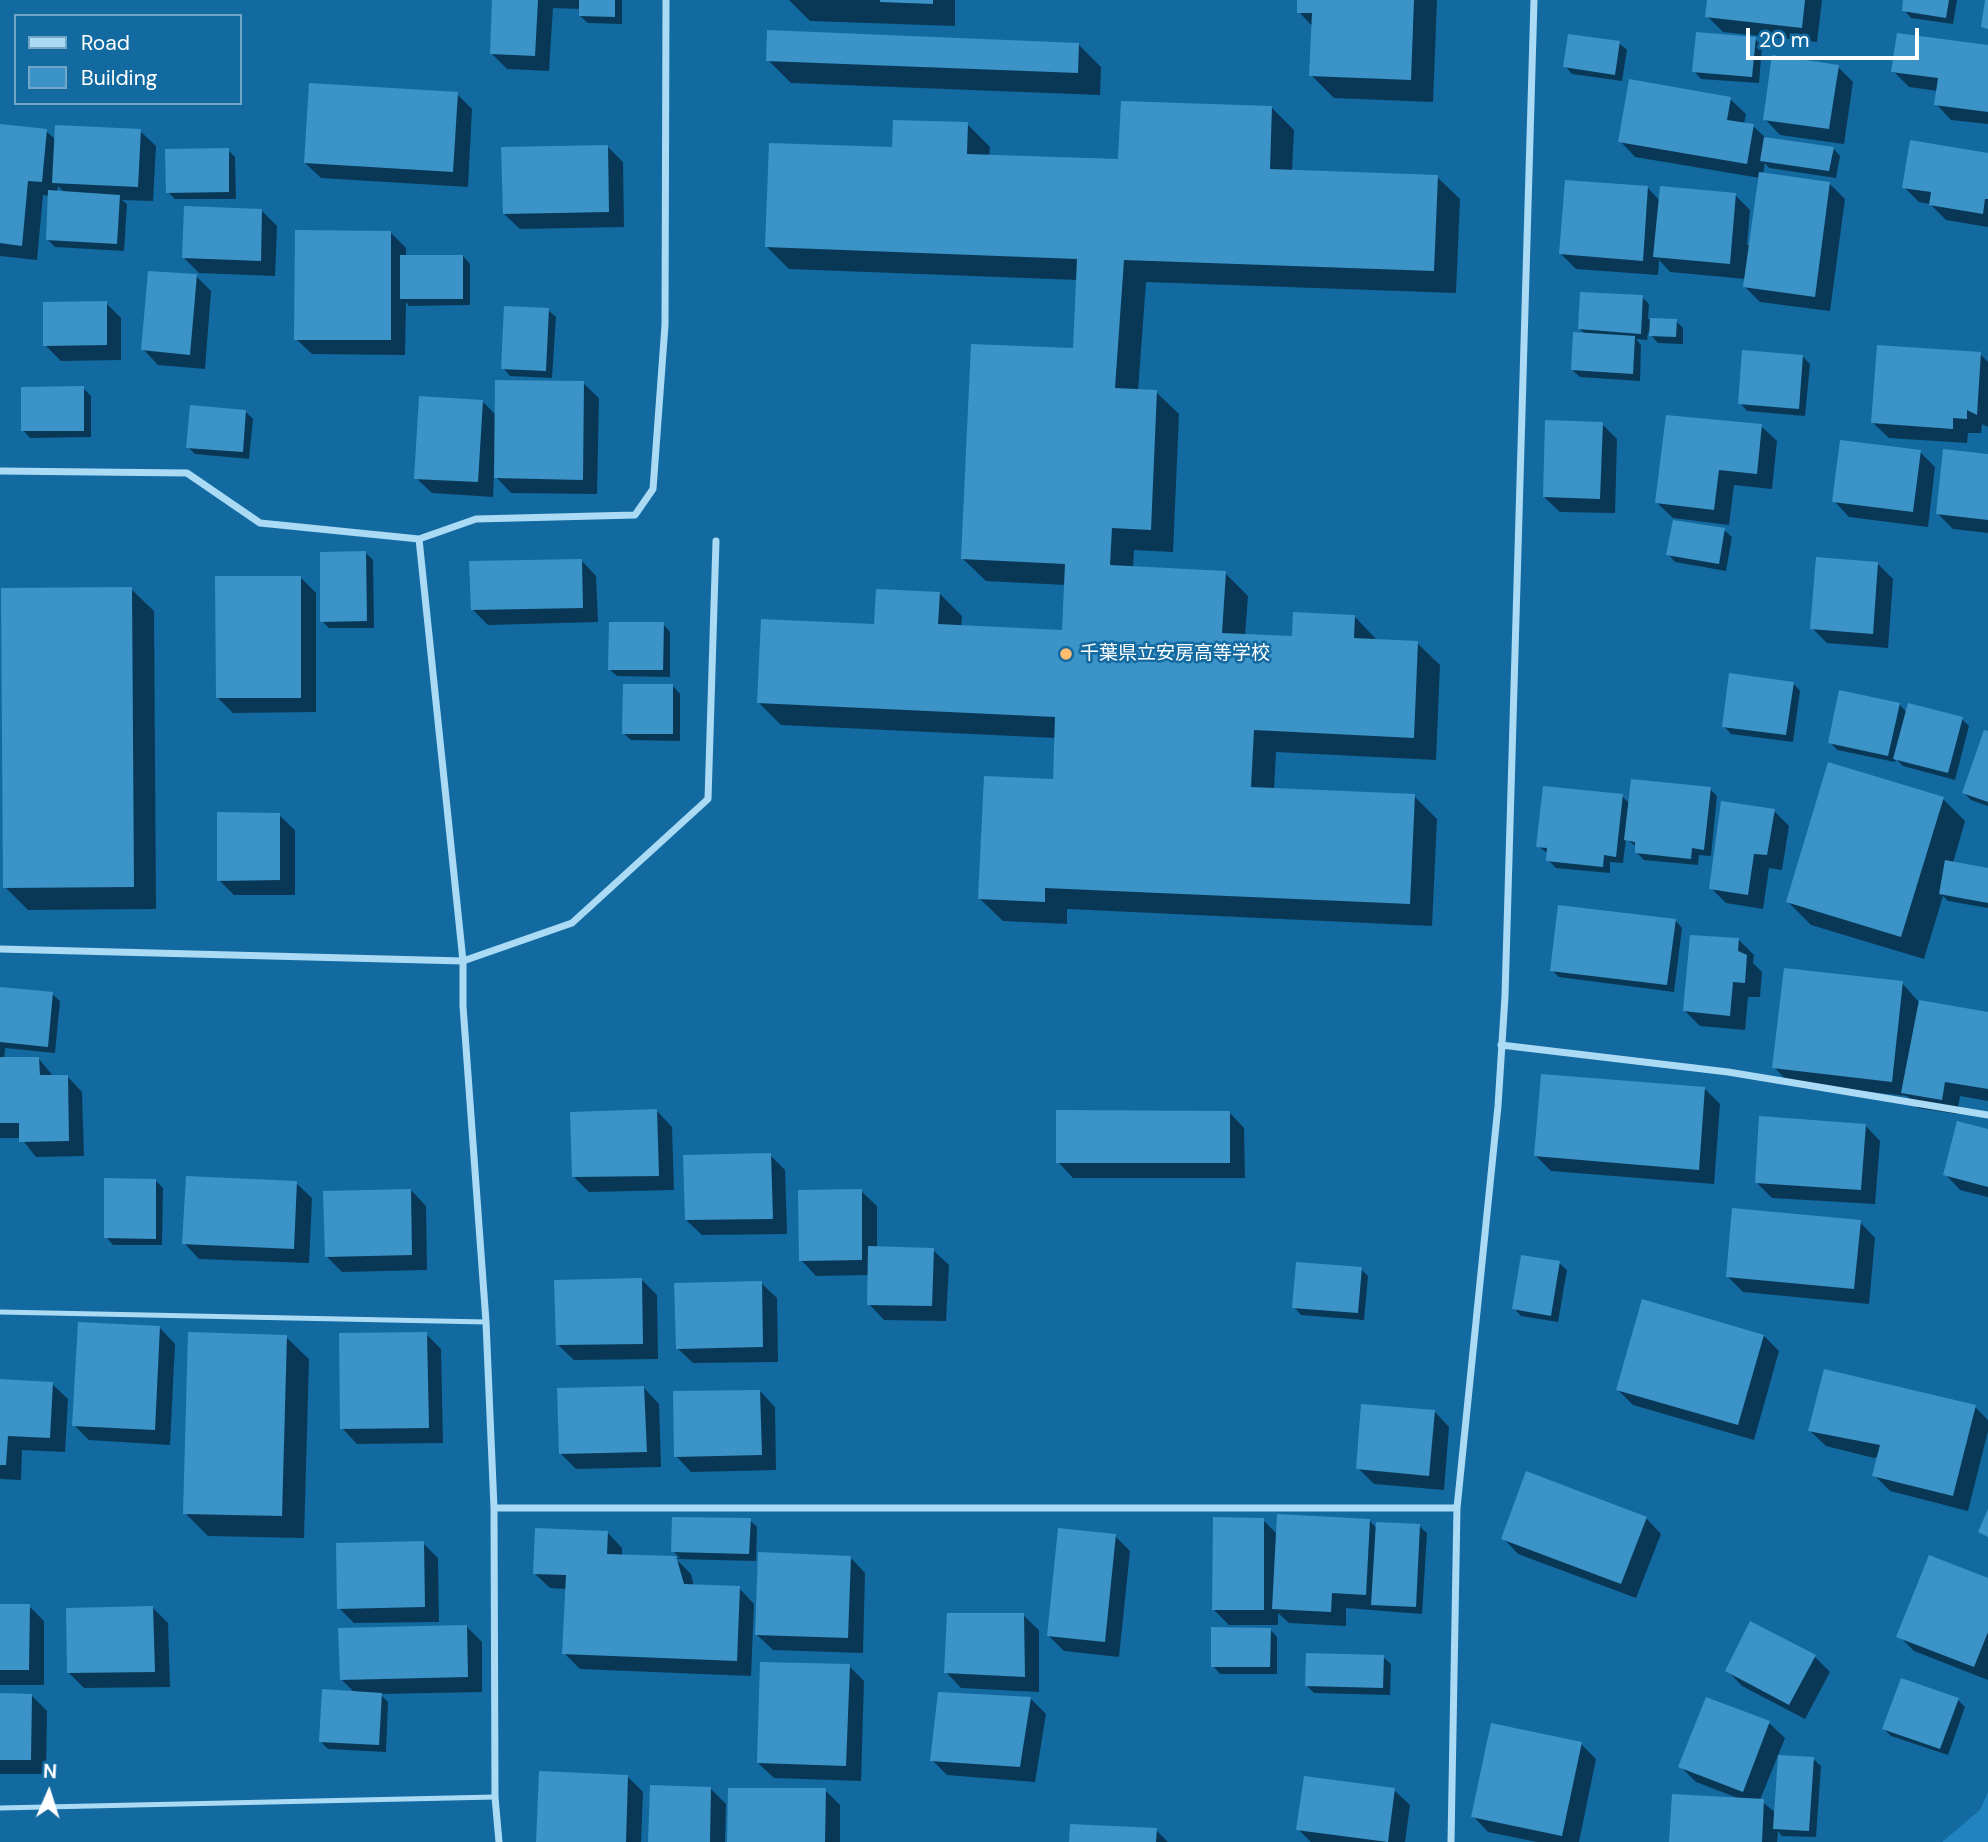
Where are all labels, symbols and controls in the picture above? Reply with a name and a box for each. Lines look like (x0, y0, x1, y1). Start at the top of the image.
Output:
legend (14, 14, 242, 105)
scale bar (1750, 14, 1923, 58)
text: 20 m (1759, 26, 1810, 54)
text: Road (81, 29, 130, 57)
text: Building (81, 64, 157, 92)
place label: 千葉県立安房高等学校 (1080, 643, 1270, 665)
marker: 千葉県立安房高等学校 (1058, 646, 1074, 662)
north arrow (14, 1758, 84, 1828)
text: N (43, 1759, 58, 1784)

